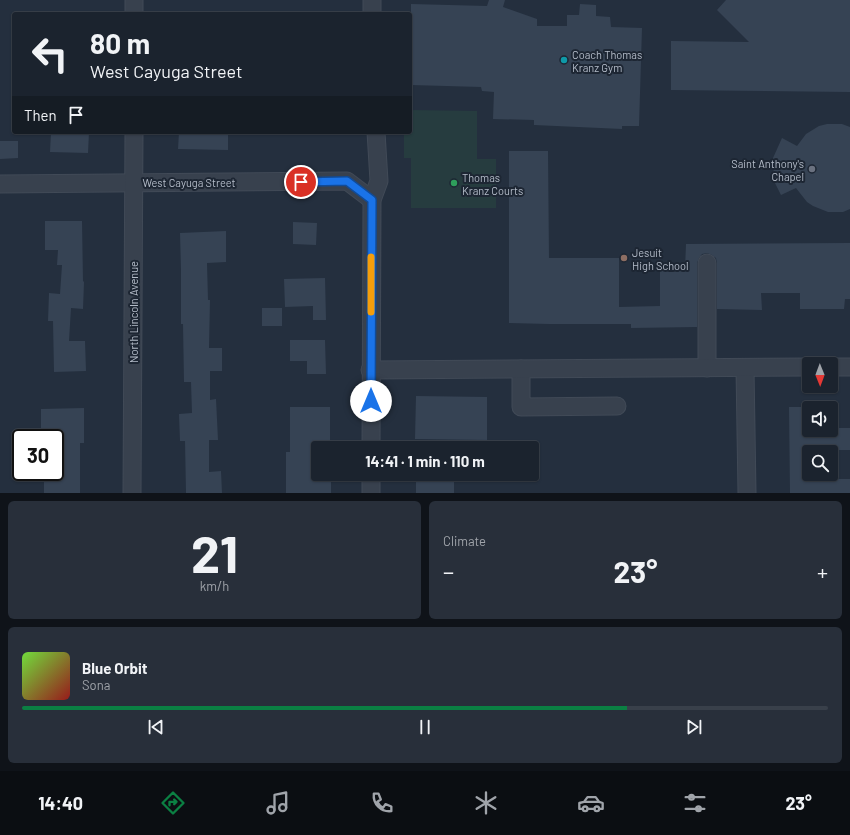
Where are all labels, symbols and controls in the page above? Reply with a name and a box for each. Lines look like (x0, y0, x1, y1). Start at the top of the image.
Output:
text: 80 m (90, 26, 150, 60)
icon: left (24, 28, 76, 80)
place label: Coach Thomas Kranz Gym (572, 48, 642, 74)
marker: Coach Thomas Kranz Gym (559, 55, 569, 65)
text: West Cayuga Street (90, 60, 243, 82)
icon: arrive (65, 104, 87, 126)
text: Then (24, 106, 57, 124)
place label: Saint Anthony's Chapel (731, 157, 804, 183)
marker: Saint Anthony's Chapel (807, 164, 817, 174)
pin (284, 165, 318, 199)
icon: arrive (290, 171, 312, 193)
place label: Thomas Kranz Courts (462, 171, 523, 197)
street label: West Cayuga Street (142, 176, 236, 189)
marker: Thomas Kranz Courts (449, 178, 459, 188)
place label: Jesuit High School (632, 246, 689, 272)
marker: Jesuit High School (619, 253, 629, 263)
street label: North Lincoln Avenue (127, 261, 140, 363)
north arrow (802, 357, 838, 393)
map controls (802, 357, 838, 481)
position arrow (350, 380, 392, 422)
button: sound (802, 401, 838, 437)
speed limit sign: 30 (12, 429, 64, 481)
button: search (802, 445, 838, 481)
text: 14:41 · 1 min · 110 m (365, 452, 485, 470)
text: 21 (191, 521, 238, 583)
text: Climate (443, 533, 486, 549)
text: 23° (614, 553, 657, 589)
text: − (443, 558, 454, 584)
text: + (817, 558, 828, 584)
text: km/h (200, 578, 229, 594)
text: Blue Orbit (82, 659, 147, 677)
text: Sona (82, 677, 110, 693)
icon: previous (145, 716, 167, 738)
icon: pause (414, 716, 436, 738)
icon: next (683, 716, 705, 738)
icon: directions (159, 789, 187, 817)
icon: music (264, 789, 292, 817)
icon: phone (368, 789, 396, 817)
icon: climate (472, 789, 500, 817)
icon: car (577, 789, 605, 817)
icon: filters (681, 789, 709, 817)
text: 14:40 (38, 792, 83, 814)
text: 23° (785, 792, 812, 814)

